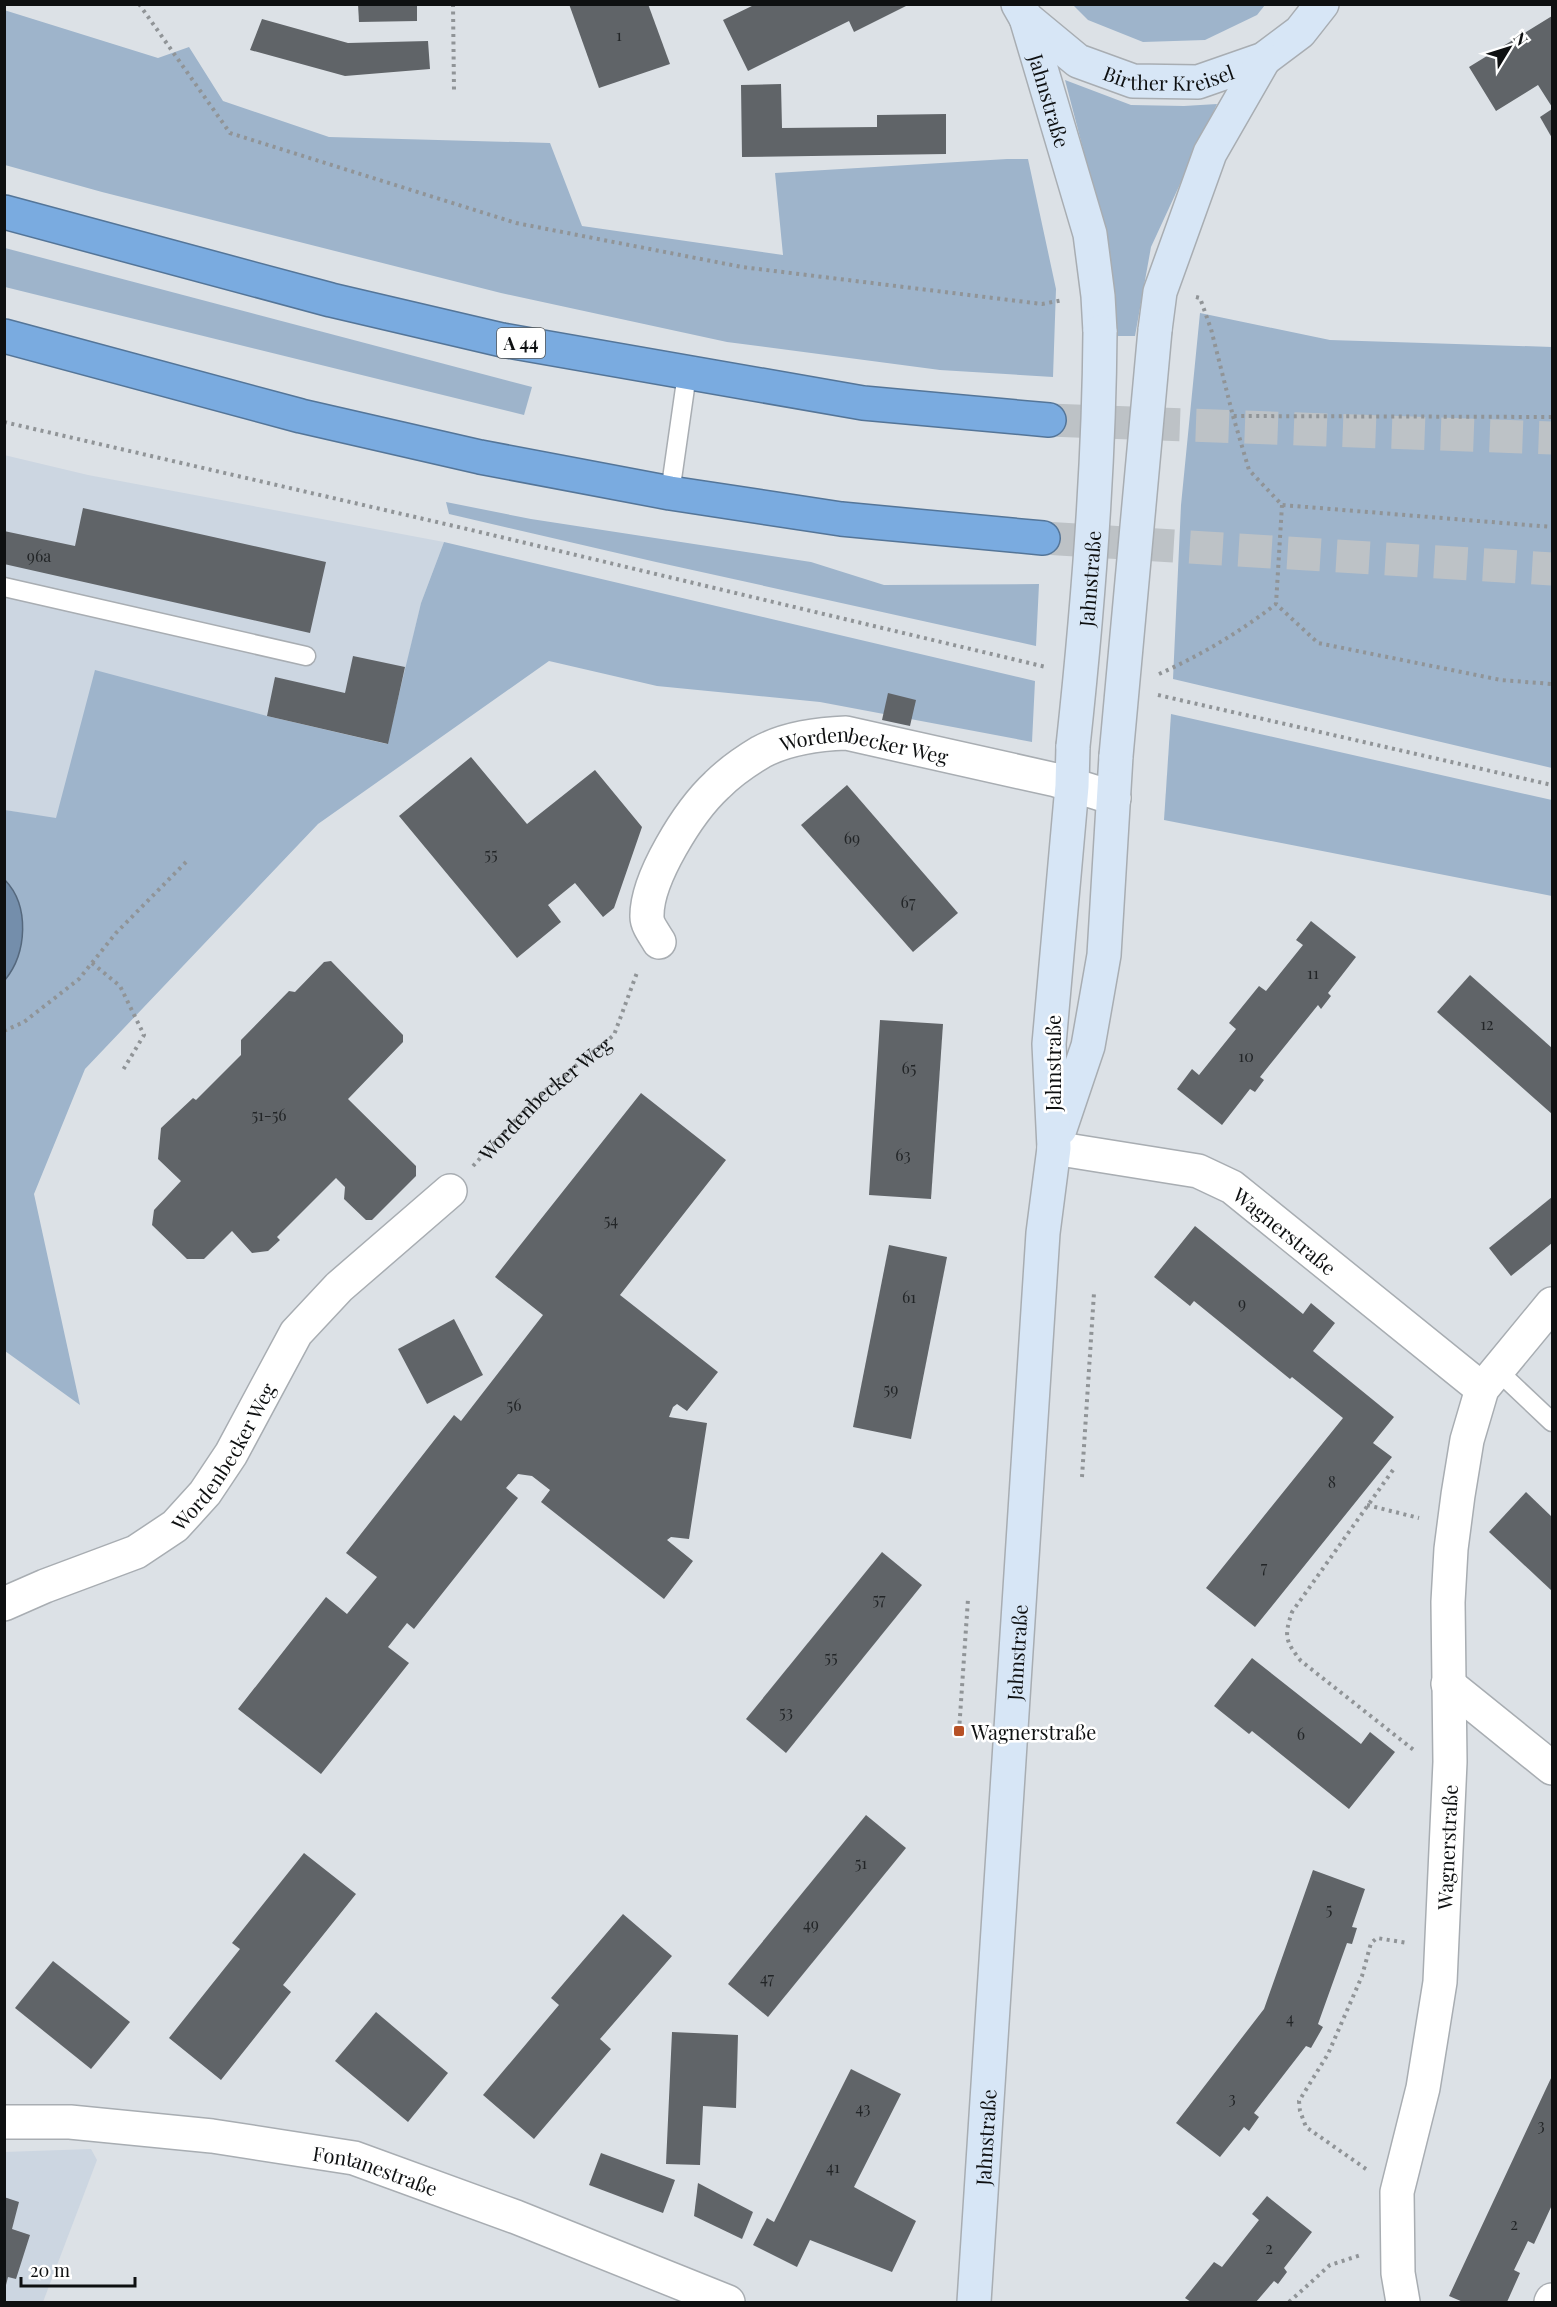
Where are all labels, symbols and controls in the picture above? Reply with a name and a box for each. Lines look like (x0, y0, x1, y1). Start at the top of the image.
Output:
north arrow (1479, 18, 1539, 78)
house number: 1 (616, 24, 622, 45)
text: N (1509, 27, 1533, 50)
street label: Jahnstraße (1023, 49, 1077, 151)
street label: Birther Kreisel (1100, 57, 1238, 96)
road number: A 44 (497, 328, 545, 358)
street label: Jahnstraße (1071, 530, 1106, 629)
house number: 96a (27, 545, 51, 566)
street label: Wordenbecker Weg (775, 719, 952, 769)
house number: 69 (844, 827, 860, 848)
house number: 55 (484, 843, 498, 864)
house number: 67 (901, 891, 916, 912)
house number: 11 (1307, 962, 1319, 983)
house number: 12 (1480, 1013, 1494, 1034)
street label: Jahnstraße (1039, 1015, 1066, 1112)
street label: Wordenbecker Weg (471, 1029, 617, 1166)
house number: 10 (1238, 1045, 1254, 1066)
house number: 65 (902, 1057, 916, 1078)
house number: 51-56 (251, 1104, 287, 1125)
house number: 63 (895, 1144, 911, 1165)
street label: Wagnerstraße (1227, 1180, 1343, 1280)
house number: 54 (604, 1209, 618, 1230)
house number: 61 (902, 1286, 916, 1307)
house number: 9 (1238, 1292, 1246, 1313)
street label: Wordenbecker Weg (164, 1377, 281, 1536)
house number: 59 (884, 1378, 898, 1399)
house number: 56 (507, 1394, 521, 1415)
house number: 8 (1328, 1471, 1336, 1492)
house number: 7 (1261, 1556, 1268, 1577)
house number: 57 (872, 1588, 886, 1609)
street label: Jahnstraße (999, 1603, 1033, 1702)
house number: 55 (824, 1646, 838, 1667)
house number: 53 (779, 1701, 793, 1722)
place label: Wagnerstraße (970, 1718, 1096, 1745)
house number: 6 (1297, 1723, 1305, 1744)
marker: Wagnerstraße (952, 1724, 966, 1738)
street label: Wagnerstraße (1430, 1784, 1462, 1911)
house number: 51 (855, 1852, 867, 1873)
house number: 5 (1326, 1898, 1332, 1919)
house number: 49 (803, 1913, 819, 1934)
house number: 47 (760, 1967, 775, 1988)
house number: 4 (1286, 2007, 1294, 2028)
house number: 3 (1228, 2087, 1236, 2108)
street label: Jahnstraße (968, 2088, 1001, 2187)
house number: 43 (856, 2097, 870, 2118)
house number: 3 (1537, 2114, 1545, 2135)
street label: Fontanestraße (311, 2138, 442, 2201)
house number: 41 (826, 2156, 840, 2177)
house number: 2 (1510, 2213, 1518, 2234)
house number: 2 (1265, 2237, 1273, 2258)
scale bar (21, 2250, 135, 2288)
text: 20 m (30, 2258, 70, 2282)

